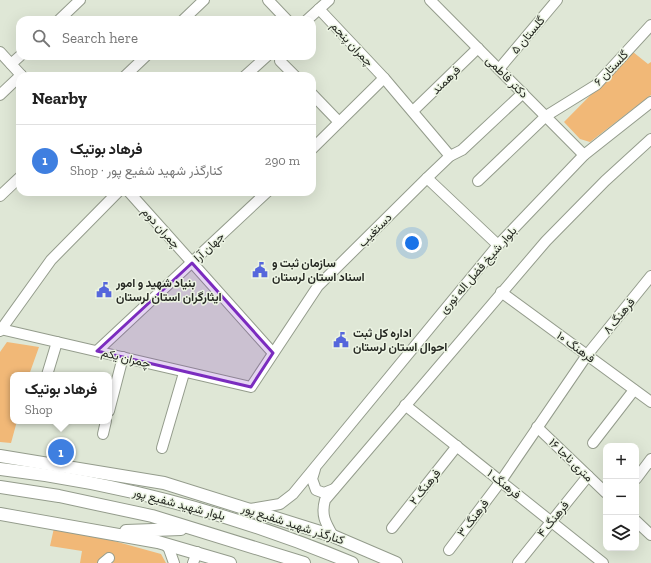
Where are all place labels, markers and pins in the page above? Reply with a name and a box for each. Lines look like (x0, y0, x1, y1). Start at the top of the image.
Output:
place label: سازمان ثبت و اسناد استان لرستان (272, 256, 365, 285)
public building icon: سازمان ثبت و اسناد استان لرستان (251, 261, 269, 279)
place label: بنیاد شهید و امور ایثارگران استان لرستان (115, 276, 222, 305)
public building icon: بنیاد شهید و امور ایثارگران استان لرستان (95, 281, 113, 299)
place label: اداره کل ثبت احوال استان لرستان (353, 326, 447, 355)
public building icon: اداره کل ثبت احوال استان لرستان (332, 331, 350, 349)
pin: 1 (48, 437, 74, 467)

